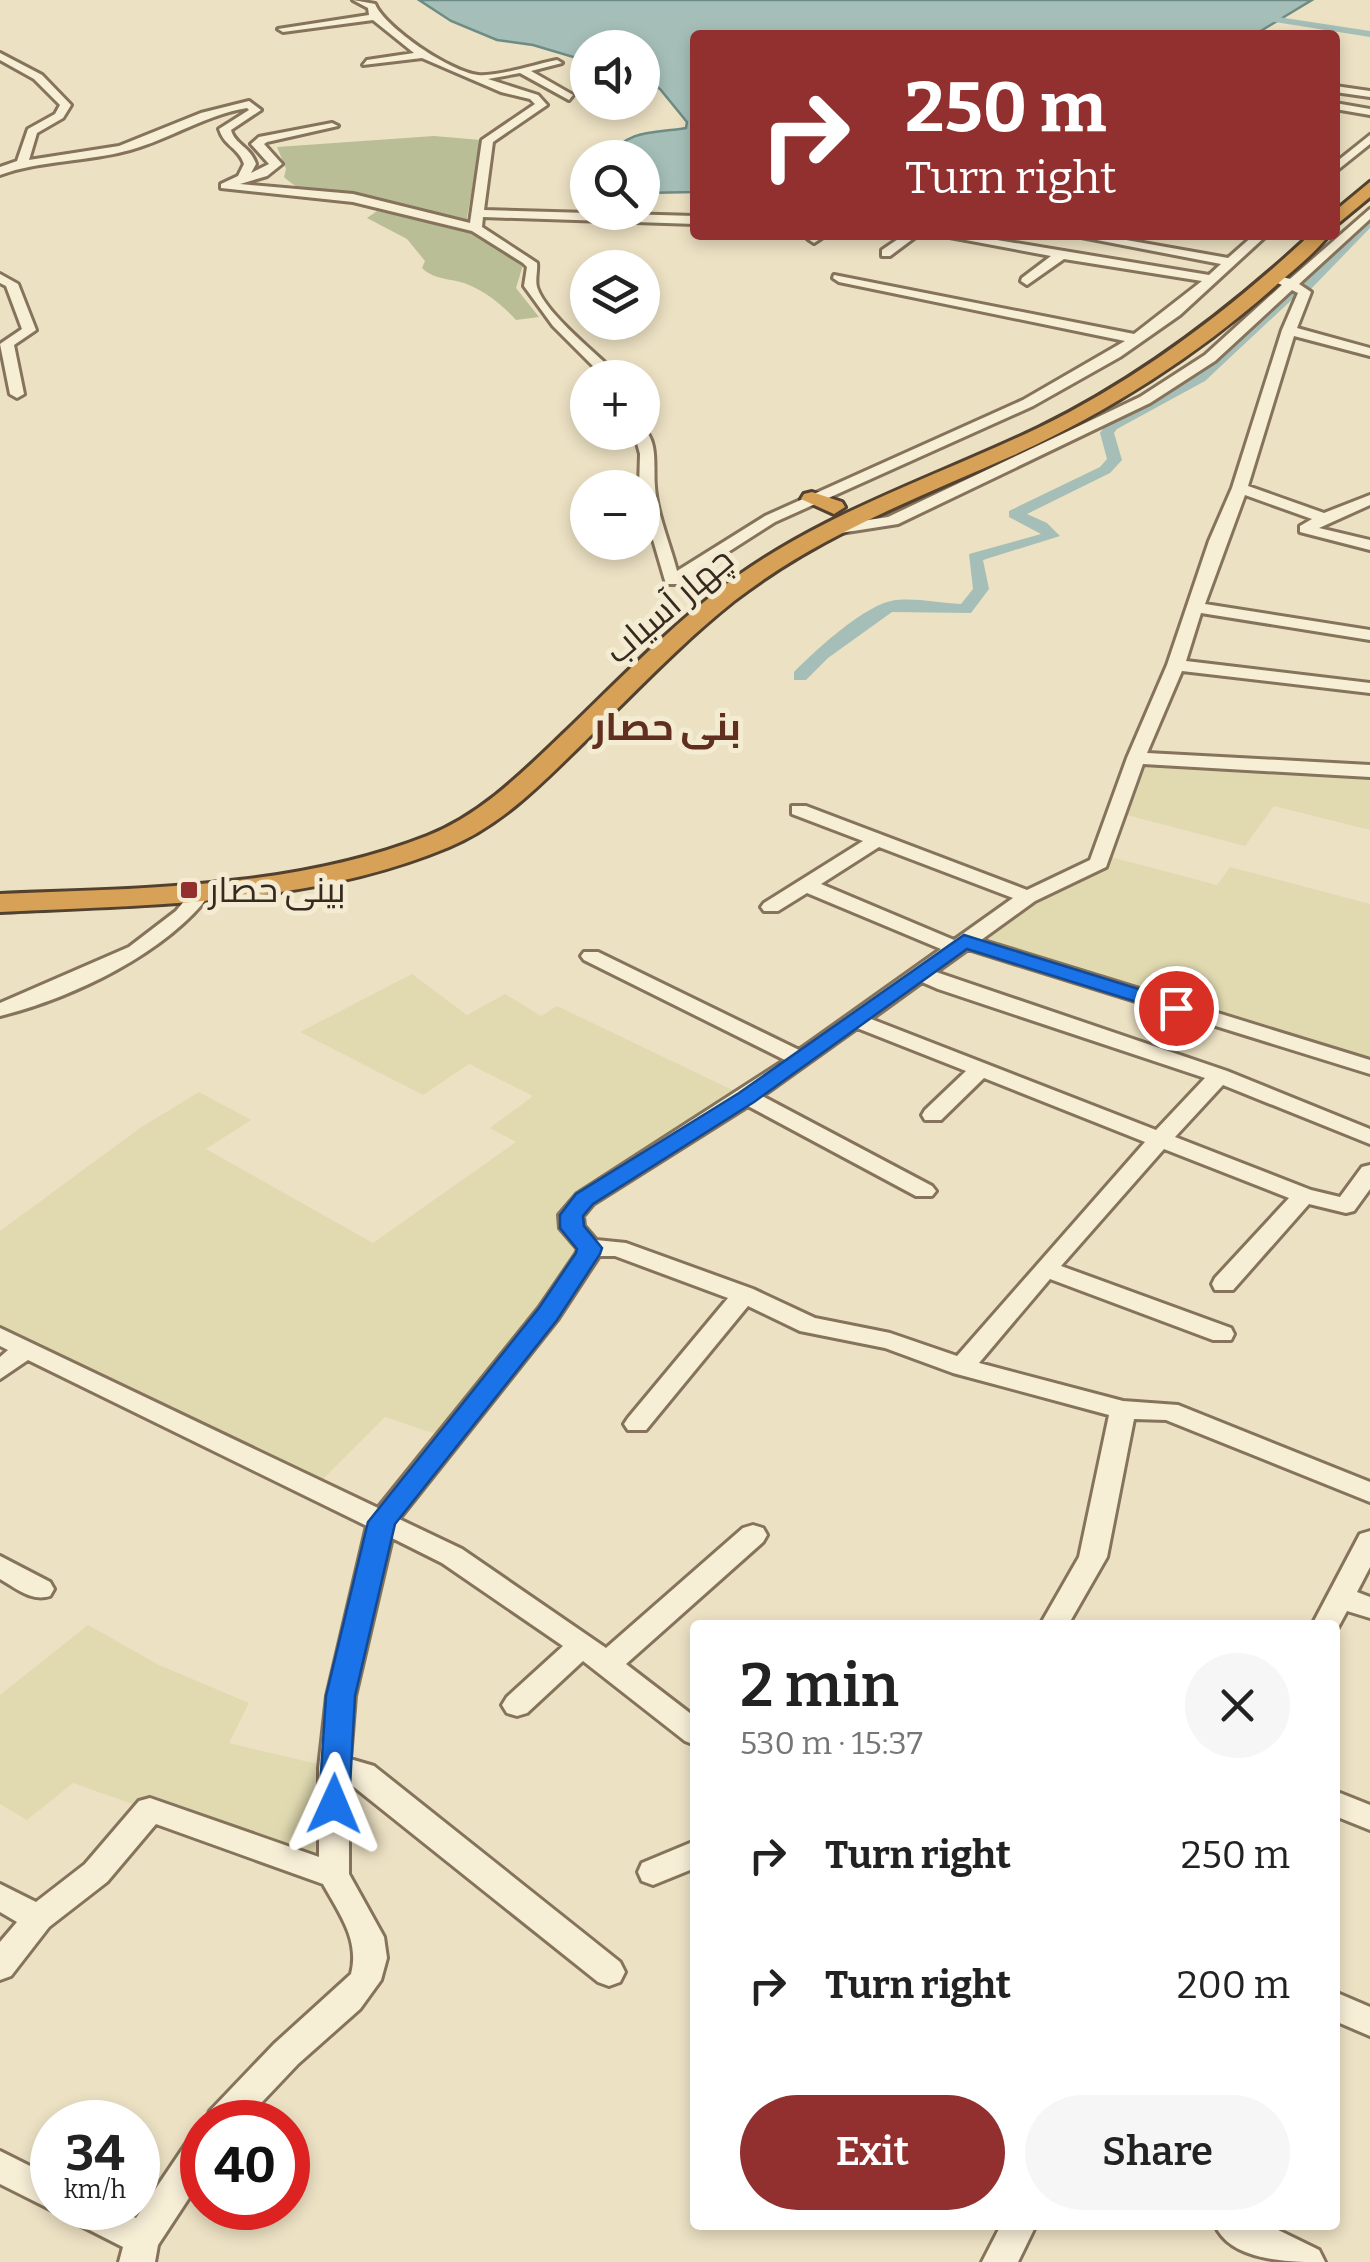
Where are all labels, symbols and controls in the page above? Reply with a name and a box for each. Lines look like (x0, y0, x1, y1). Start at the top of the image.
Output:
map controls (570, 30, 660, 560)
button: sound (570, 30, 660, 120)
text: 250 m (905, 66, 1107, 150)
icon: right (740, 70, 870, 200)
button: search (570, 140, 660, 230)
text: Turn right (905, 151, 1117, 205)
button: layers (570, 250, 660, 340)
button: + (570, 360, 660, 450)
button: − (570, 470, 660, 560)
street label: چهار آسیاب (596, 538, 743, 673)
district label: بنی حصار (592, 704, 741, 750)
place label: بینی حصار (207, 869, 346, 911)
marker: بینی حصار (178, 879, 200, 901)
pin (1134, 966, 1219, 1051)
icon: arrive (1149, 981, 1204, 1036)
text: 2 min (740, 1650, 899, 1722)
button: close (1185, 1653, 1290, 1758)
text: 530 m · 15:37 (740, 1724, 923, 1762)
position arrow (282, 1752, 386, 1856)
icon: right (740, 1828, 795, 1883)
text: Turn right (825, 1832, 1011, 1878)
text: 250 m (1181, 1832, 1290, 1878)
icon: right (740, 1958, 795, 2013)
text: Turn right (825, 1962, 1011, 2008)
text: 200 m (1177, 1962, 1290, 2008)
button: Exit (740, 2095, 1005, 2210)
button: Share (1025, 2095, 1290, 2210)
speed limit sign: 40 (180, 2100, 310, 2230)
text: 34 (65, 2123, 125, 2183)
text: km/h (64, 2175, 126, 2205)

